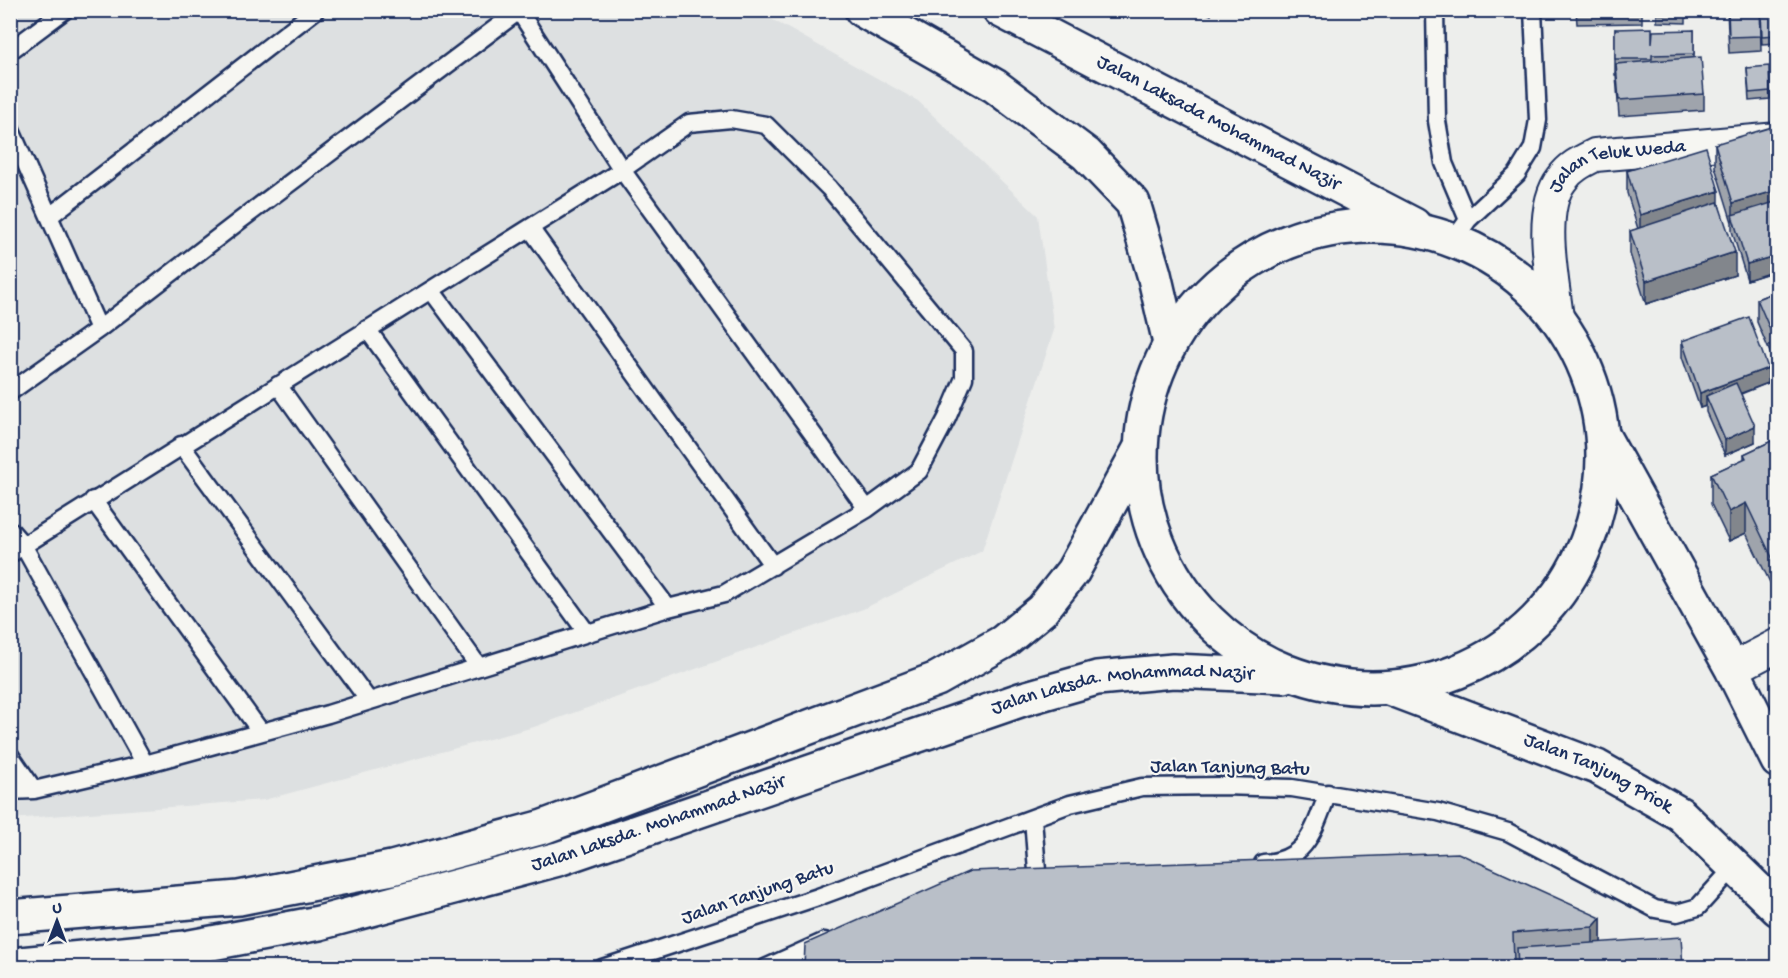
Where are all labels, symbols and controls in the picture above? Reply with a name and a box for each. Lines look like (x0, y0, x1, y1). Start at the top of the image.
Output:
street label: Jalan Laksada Mohammad Nazir (1093, 51, 1346, 197)
street label: Jalan Teluk Weda (1544, 136, 1688, 197)
street label: Jalan Laksda. Mohammad Nazir (988, 659, 1256, 720)
street label: Jalan Tanjung Priok (1520, 729, 1678, 820)
street label: Jalan Tanjung Batu (1150, 756, 1311, 782)
street label: Jalan Laksda. Mohammad Nazir (529, 769, 790, 877)
street label: Jalan Tanjung Batu (679, 857, 838, 931)
north arrow (27, 891, 87, 951)
text: U (52, 900, 62, 919)

